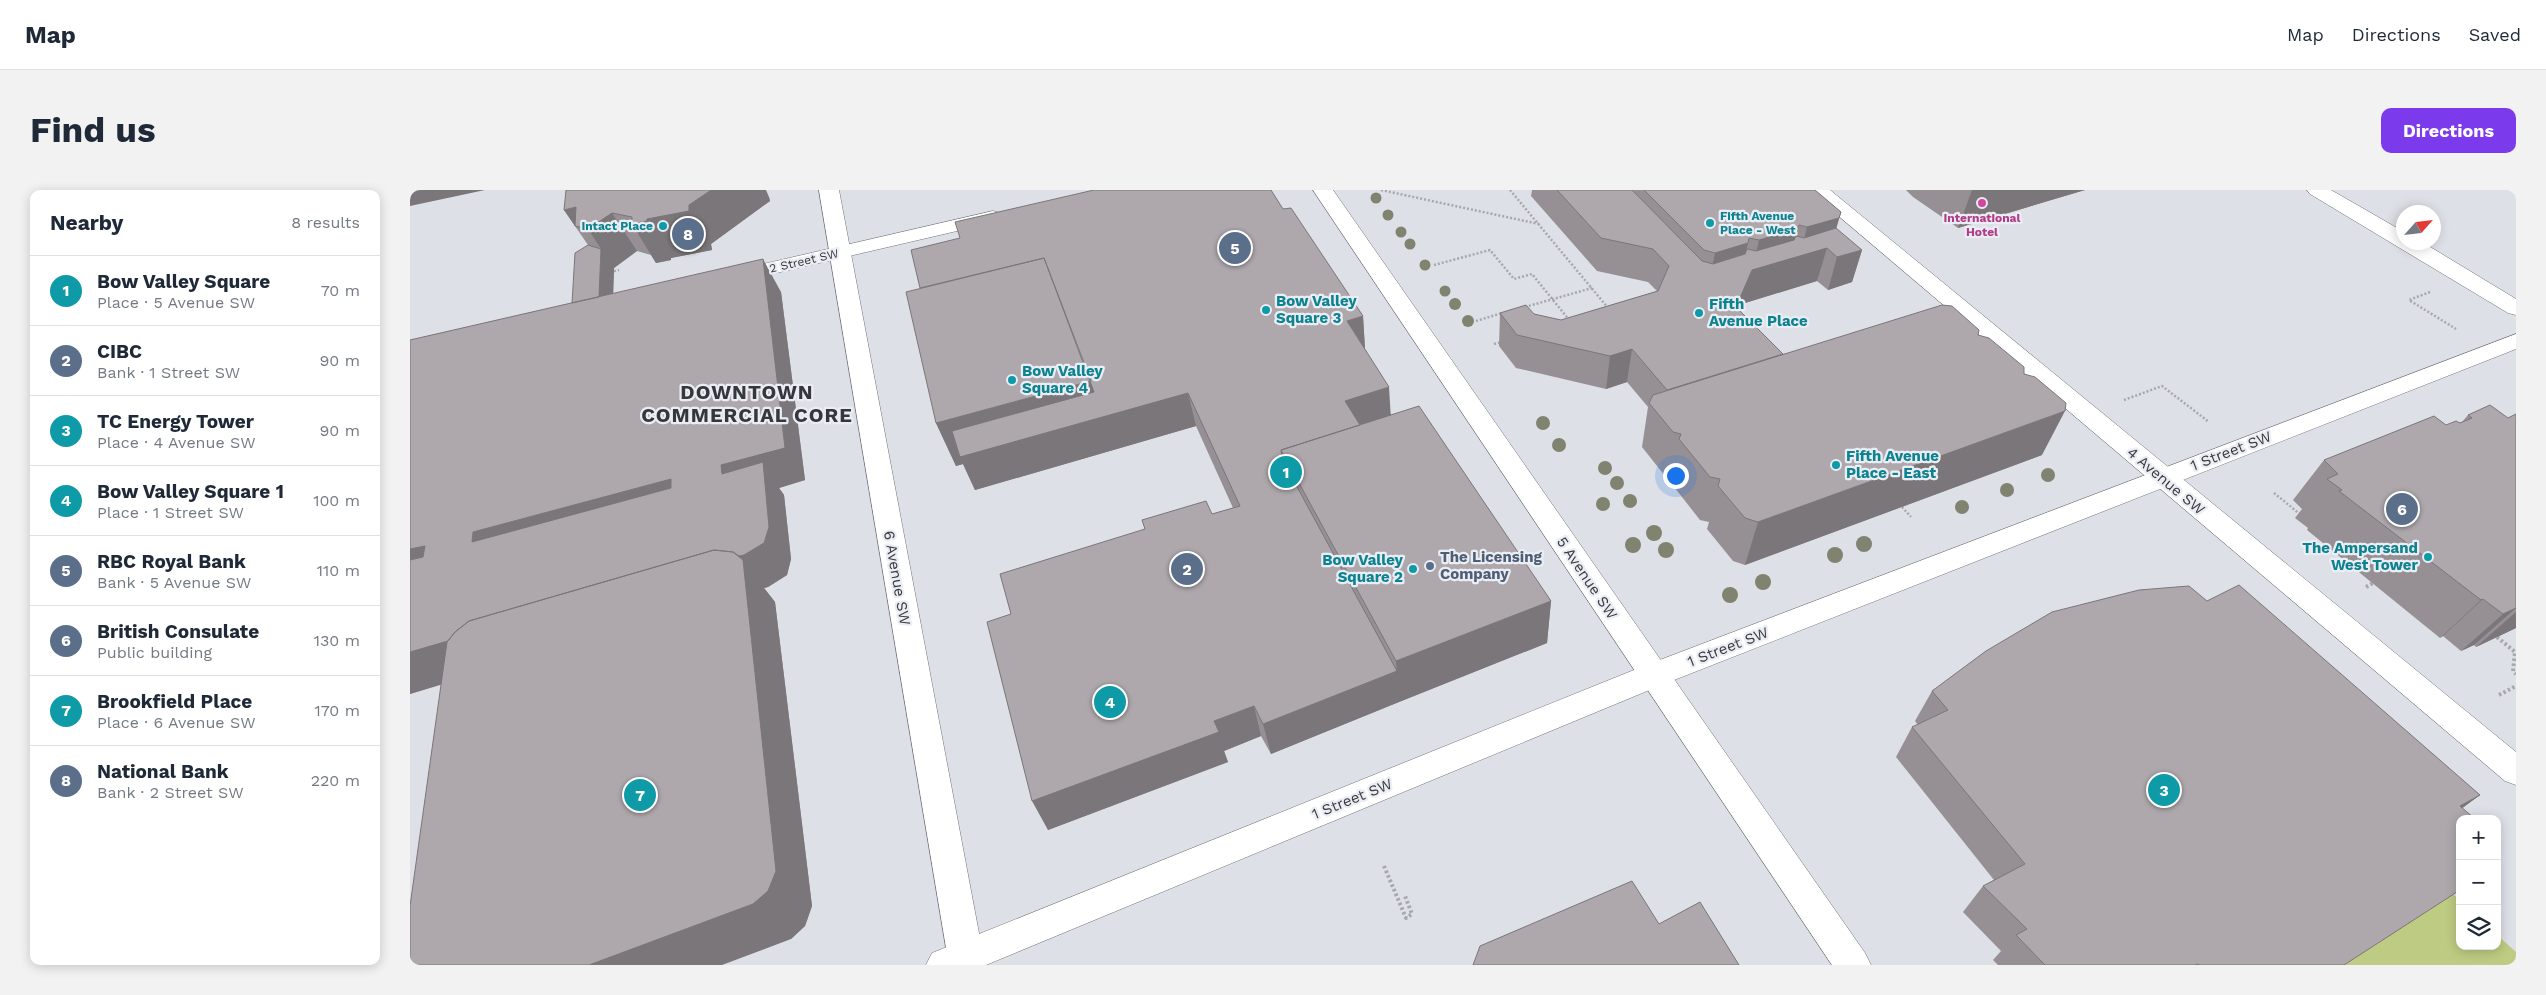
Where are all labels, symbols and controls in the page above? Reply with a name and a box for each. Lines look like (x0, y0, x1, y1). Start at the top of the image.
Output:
text: Map (25, 21, 76, 49)
text: Map (2287, 24, 2324, 45)
text: Directions (2352, 24, 2441, 45)
text: Saved (2469, 24, 2521, 45)
button: Directions (2381, 108, 2516, 153)
text: Find us (30, 109, 156, 151)
marker: International Hotel (1976, 197, 1988, 209)
north arrow (2396, 205, 2441, 250)
place label: Fifth Avenue Place - West (1720, 209, 1796, 237)
text: Nearby (50, 210, 123, 235)
place label: International Hotel (1944, 211, 2021, 239)
text: 8 results (291, 213, 360, 232)
pin: 8 (672, 215, 704, 253)
marker: Fifth Avenue Place - West (1704, 217, 1716, 229)
place label: Intact Place (581, 219, 653, 233)
marker: Intact Place (657, 220, 669, 232)
pin: 5 (1219, 229, 1251, 267)
street label: 2 Street SW (768, 246, 840, 276)
text: Bow Valley Square (97, 270, 270, 293)
text: 1 (63, 281, 69, 300)
text: 70 m (321, 281, 360, 300)
place label: Bow Valley Square 3 (1276, 292, 1357, 327)
text: Place · 5 Avenue SW (97, 293, 255, 312)
place label: Fifth Avenue Place (1709, 295, 1808, 330)
marker: Bow Valley Square 3 (1260, 304, 1272, 316)
marker: Fifth Avenue Place (1693, 307, 1705, 319)
text: CIBC (97, 340, 142, 363)
text: 2 (61, 351, 71, 370)
text: 90 m (319, 351, 360, 370)
place label: Bow Valley Square 4 (1022, 362, 1103, 397)
text: Bank · 1 Street SW (97, 363, 240, 382)
marker: Bow Valley Square 4 (1006, 374, 1018, 386)
district label: DOWNTOWN COMMERCIAL CORE (641, 380, 853, 427)
text: TC Energy Tower (97, 410, 254, 433)
text: 3 (61, 421, 71, 440)
text: 90 m (319, 421, 360, 440)
street label: 1 Street SW (2188, 427, 2274, 475)
text: Place · 4 Avenue SW (97, 433, 256, 452)
street label: 4 Avenue SW (2124, 443, 2208, 519)
place label: Fifth Avenue Place - East (1846, 447, 1939, 482)
pin: 1 (1270, 453, 1302, 491)
marker: Fifth Avenue Place - East (1830, 459, 1842, 471)
your location (1663, 463, 1689, 489)
text: Bow Valley Square 1 (97, 480, 284, 503)
pin: 6 (2386, 490, 2418, 528)
text: 4 (61, 491, 71, 510)
text: 100 m (313, 491, 360, 510)
text: Place · 1 Street SW (97, 503, 244, 522)
street label: 6 Avenue SW (880, 529, 914, 627)
street label: 5 Avenue SW (1553, 533, 1621, 623)
place label: The Ampersand West Tower (2302, 539, 2419, 574)
place label: The Licensing Company (1440, 548, 1542, 583)
text: RBC Royal Bank (97, 550, 246, 573)
pin: 2 (1171, 550, 1203, 588)
place label: Bow Valley Square 2 (1322, 551, 1404, 586)
marker: The Ampersand West Tower (2422, 551, 2434, 563)
marker: The Licensing Company (1424, 560, 1436, 572)
text: 5 (61, 561, 71, 580)
text: 110 m (317, 561, 360, 580)
marker: Bow Valley Square 2 (1407, 563, 1419, 575)
text: Bank · 5 Avenue SW (97, 573, 251, 592)
text: British Consulate (97, 620, 259, 643)
street label: 1 Street SW (1685, 623, 1771, 671)
text: 6 (61, 631, 71, 650)
text: 130 m (314, 631, 360, 650)
text: Public building (97, 643, 212, 662)
pin: 4 (1094, 683, 1126, 721)
text: Brookfield Place (97, 690, 252, 713)
text: 7 (61, 701, 71, 720)
text: 170 m (314, 701, 360, 720)
text: Place · 6 Avenue SW (97, 713, 256, 732)
text: National Bank (97, 760, 229, 783)
text: 8 (61, 771, 71, 790)
text: 220 m (311, 771, 360, 790)
pin: 3 (2148, 771, 2180, 809)
street label: 1 Street SW (1309, 775, 1395, 823)
pin: 7 (624, 776, 656, 814)
text: Bank · 2 Street SW (97, 783, 244, 802)
map controls (2456, 815, 2501, 950)
button: + (2456, 815, 2501, 860)
button: − (2456, 860, 2501, 905)
button: layers (2456, 905, 2501, 950)

